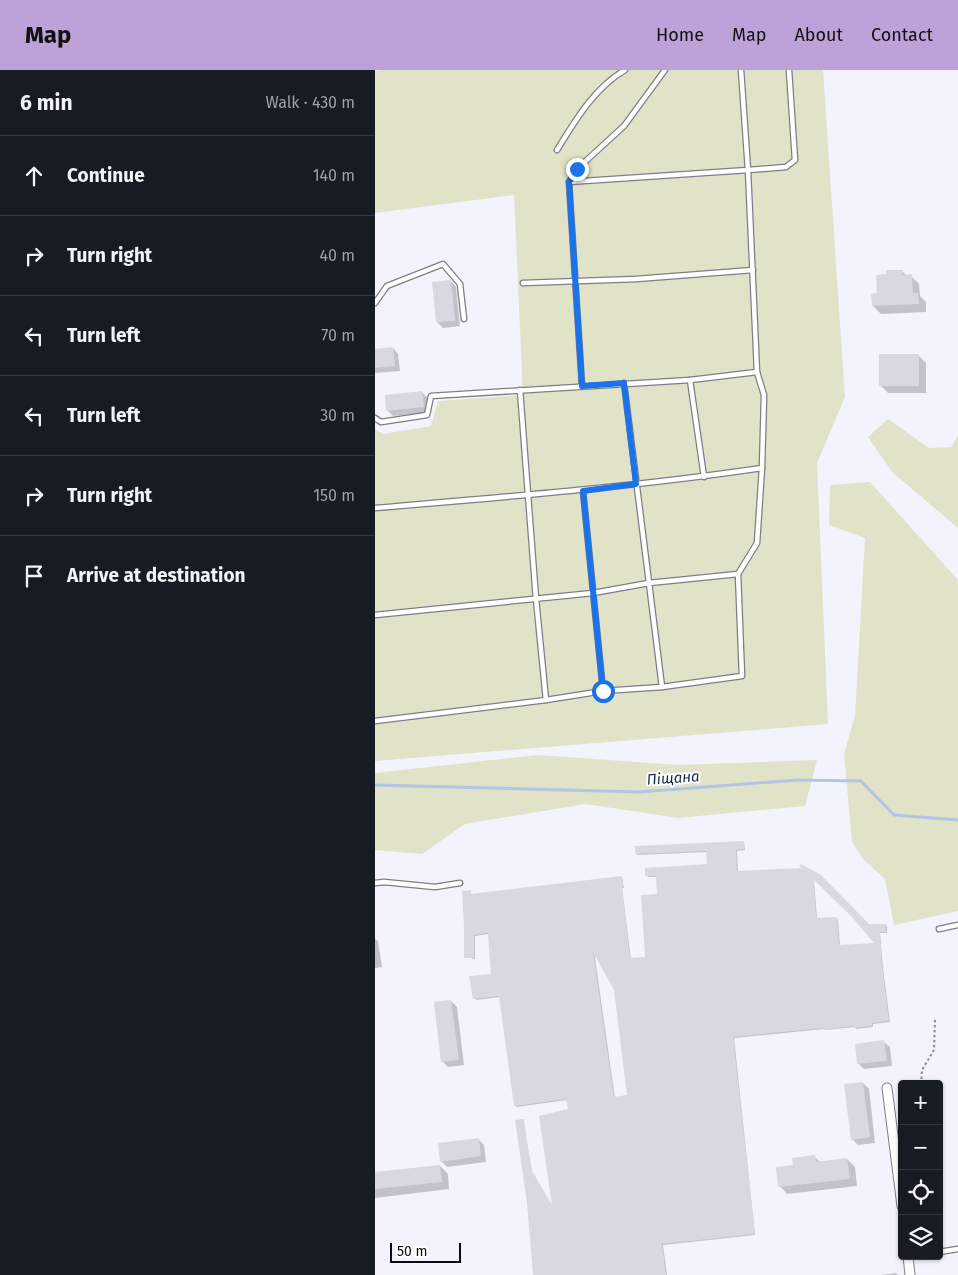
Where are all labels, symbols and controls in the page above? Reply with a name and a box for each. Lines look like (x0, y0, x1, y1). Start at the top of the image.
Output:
text: Map (25, 21, 71, 49)
text: Home (656, 24, 704, 46)
text: Map (732, 24, 766, 46)
text: About (794, 24, 843, 46)
text: Contact (871, 24, 933, 46)
text: 6 min (20, 90, 73, 116)
text: Walk · 430 m (265, 93, 355, 112)
route end (566, 158, 589, 181)
icon: ahead (20, 162, 48, 190)
text: Continue (67, 164, 145, 187)
text: 140 m (313, 166, 355, 185)
icon: right (20, 242, 48, 270)
text: Turn right (67, 244, 152, 267)
text: 40 m (320, 246, 355, 265)
icon: left (20, 322, 48, 350)
text: Turn left (67, 324, 141, 347)
text: 70 m (321, 326, 355, 345)
icon: left (20, 402, 48, 430)
text: Turn left (67, 404, 141, 427)
text: 30 m (320, 406, 355, 425)
icon: right (20, 482, 48, 510)
text: Turn right (67, 484, 152, 507)
text: 150 m (313, 486, 355, 505)
icon: arrive (20, 562, 48, 590)
text: Arrive at destination (67, 564, 246, 587)
route start (592, 680, 615, 703)
water label: Піщана (646, 767, 700, 789)
map controls (898, 1080, 943, 1260)
button: + (898, 1080, 943, 1125)
button: − (898, 1125, 943, 1170)
button: locate (898, 1170, 943, 1215)
button: layers (898, 1215, 943, 1260)
scale bar (390, 1240, 461, 1263)
text: 50 m (397, 1243, 428, 1260)

